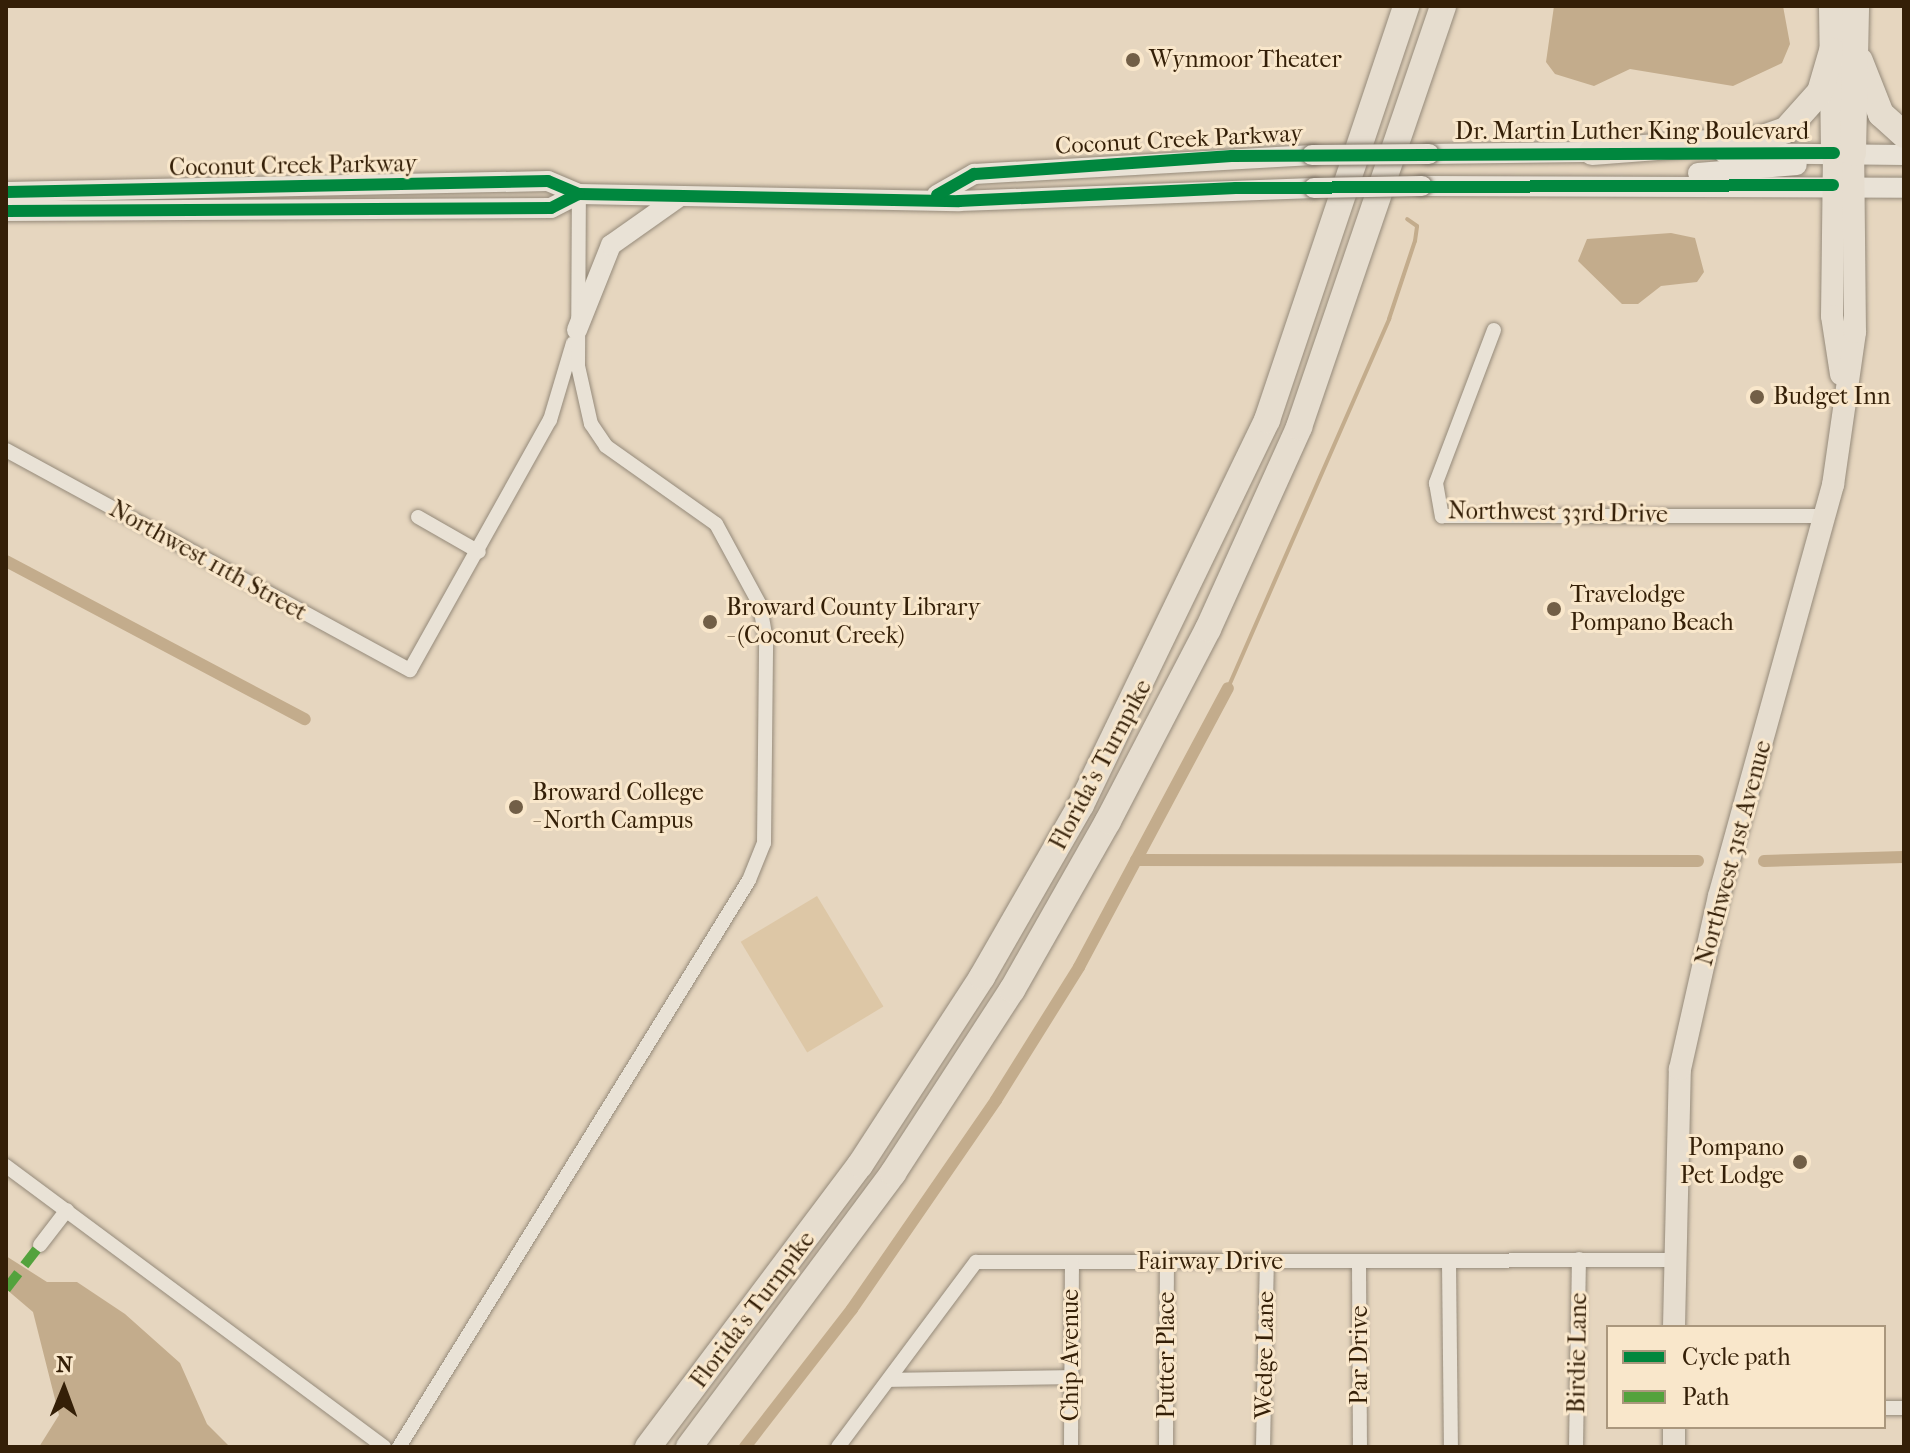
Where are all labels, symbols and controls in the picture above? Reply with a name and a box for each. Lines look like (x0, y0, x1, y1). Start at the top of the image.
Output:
place label: Wynmoor Theater (1149, 46, 1342, 74)
marker: Wynmoor Theater (1124, 51, 1142, 69)
street label: Dr. Martin Luther King Boulevard (1455, 118, 1809, 146)
street label: Coconut Creek Parkway (1054, 119, 1304, 161)
street label: Coconut Creek Parkway (169, 149, 417, 183)
place label: Budget Inn (1773, 383, 1891, 411)
marker: Budget Inn (1748, 388, 1766, 406)
street label: Northwest 11th Street (104, 495, 312, 627)
street label: Northwest 33rd Drive (1448, 497, 1668, 529)
place label: Travelodge Pompano Beach (1570, 581, 1734, 637)
place label: Broward County Library - (Coconut Creek) (726, 594, 980, 650)
marker: Travelodge Pompano Beach (1545, 600, 1563, 618)
marker: Broward County Library - (Coconut Creek) (701, 613, 719, 631)
street label: Florida's Turnpike (1044, 675, 1158, 855)
street label: Northwest 31st Avenue (1690, 737, 1778, 969)
place label: Broward College - North Campus (532, 779, 704, 835)
marker: Broward College - North Campus (507, 798, 525, 816)
place label: Pompano Pet Lodge (1680, 1134, 1784, 1190)
marker: Pompano Pet Lodge (1791, 1153, 1809, 1171)
street label: Florida's Turnpike (685, 1226, 821, 1394)
street label: Fairway Drive (1137, 1248, 1283, 1276)
street label: Chip Avenue (1057, 1289, 1085, 1421)
street label: Wedge Lane (1249, 1291, 1281, 1419)
street label: Putter Place (1153, 1292, 1181, 1418)
street label: Birdie Lane (1563, 1292, 1593, 1414)
street label: Par Drive (1346, 1305, 1374, 1405)
legend (1606, 1325, 1886, 1429)
text: Cycle path (1682, 1343, 1791, 1371)
north arrow (24, 1349, 104, 1429)
text: N (56, 1352, 73, 1378)
text: Path (1682, 1383, 1729, 1411)

